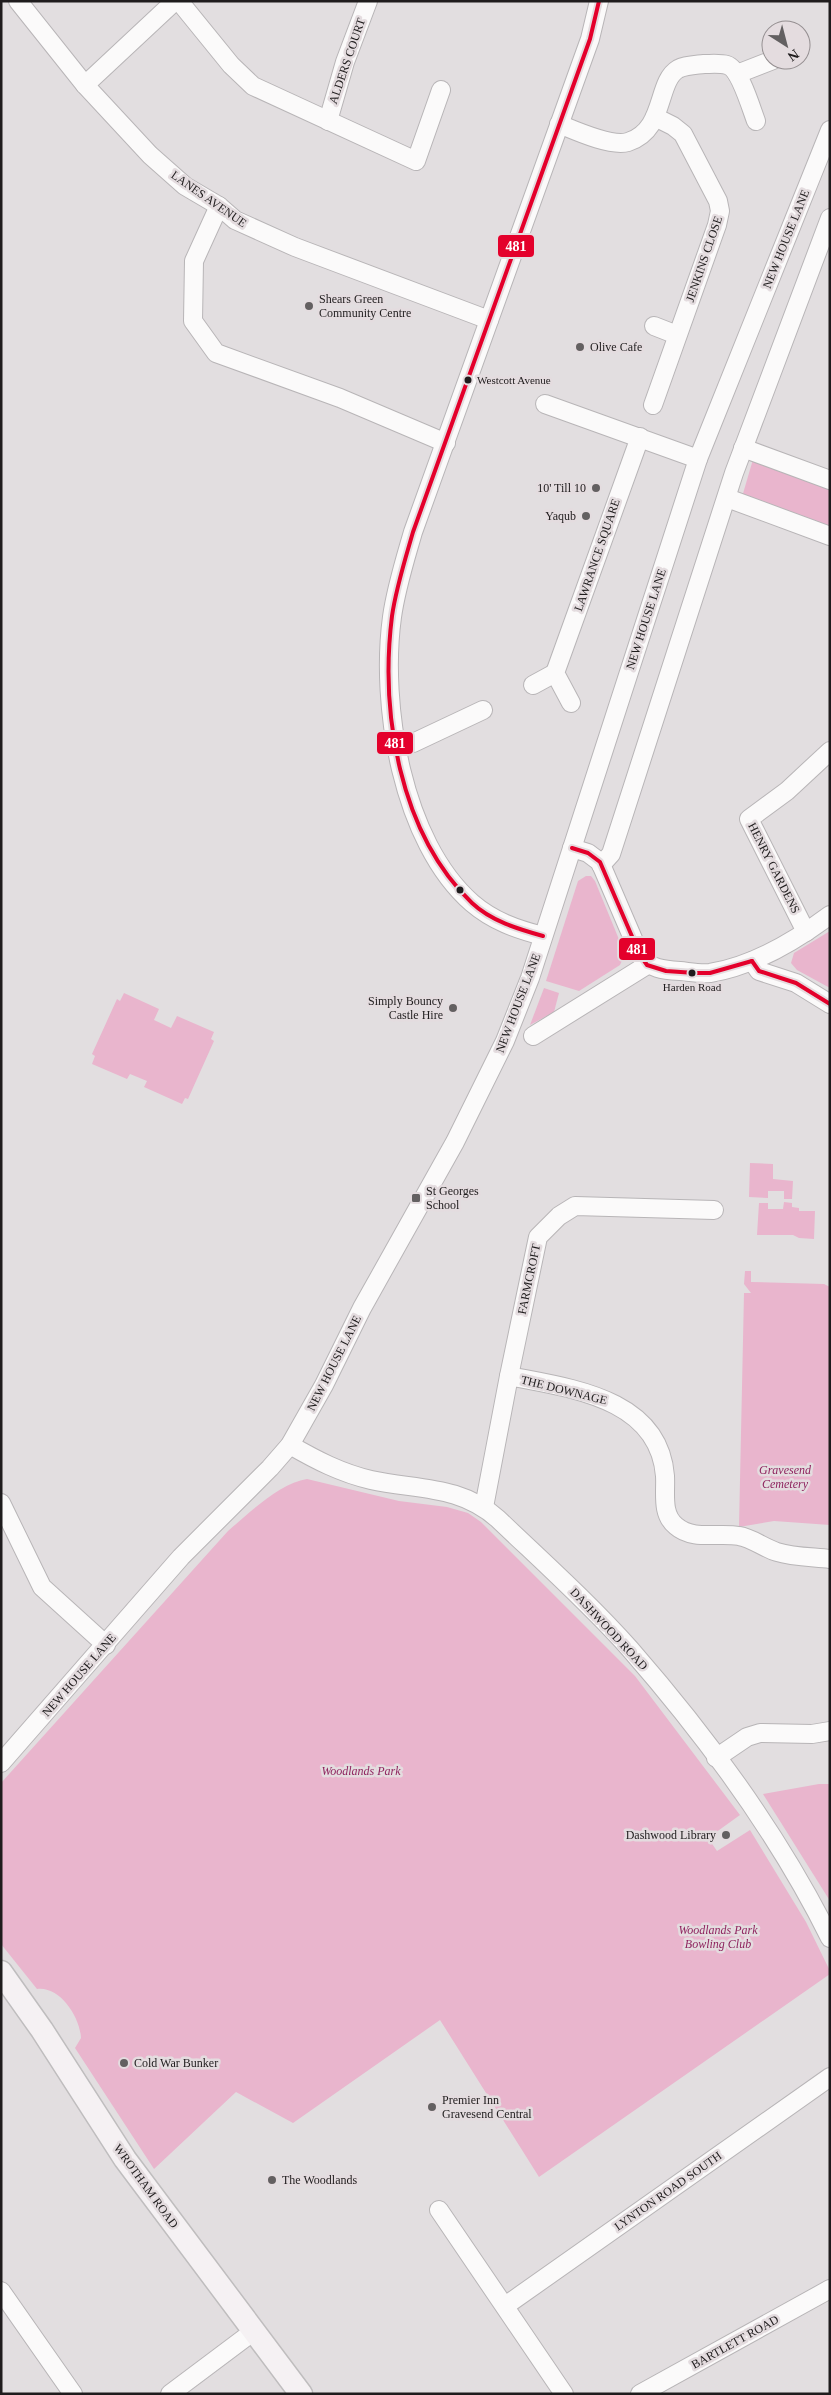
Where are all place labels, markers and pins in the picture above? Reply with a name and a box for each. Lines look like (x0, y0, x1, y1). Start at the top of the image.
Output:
place label: Shears Green Community Centre (319, 292, 411, 320)
marker: Shears Green Community Centre (303, 300, 315, 312)
place label: Olive Cafe (590, 340, 642, 354)
marker: Olive Cafe (574, 341, 586, 353)
place label: Westcott Avenue (477, 374, 551, 386)
marker: Westcott Avenue (463, 375, 473, 385)
place label: 10' Till 10 (537, 481, 586, 495)
marker: 10' Till 10 (590, 482, 602, 494)
place label: Yaqub (545, 509, 576, 523)
marker: Yaqub (580, 510, 592, 522)
unlabelled marker (455, 885, 465, 895)
marker: Harden Road (687, 968, 697, 978)
place label: Harden Road (663, 981, 722, 993)
place label: Simply Bouncy Castle Hire (368, 994, 443, 1022)
marker: Simply Bouncy Castle Hire (447, 1002, 459, 1014)
place label: St Georges School (426, 1184, 479, 1212)
marker: St Georges School (410, 1192, 422, 1204)
place label: Dashwood Library (626, 1828, 716, 1842)
marker: Dashwood Library (720, 1829, 732, 1841)
place label: Cold War Bunker (134, 2056, 218, 2070)
marker: Cold War Bunker (118, 2057, 130, 2069)
place label: Premier Inn Gravesend Central (442, 2093, 532, 2121)
marker: Premier Inn Gravesend Central (426, 2101, 438, 2113)
place label: The Woodlands (282, 2173, 357, 2187)
marker: The Woodlands (266, 2174, 278, 2186)

